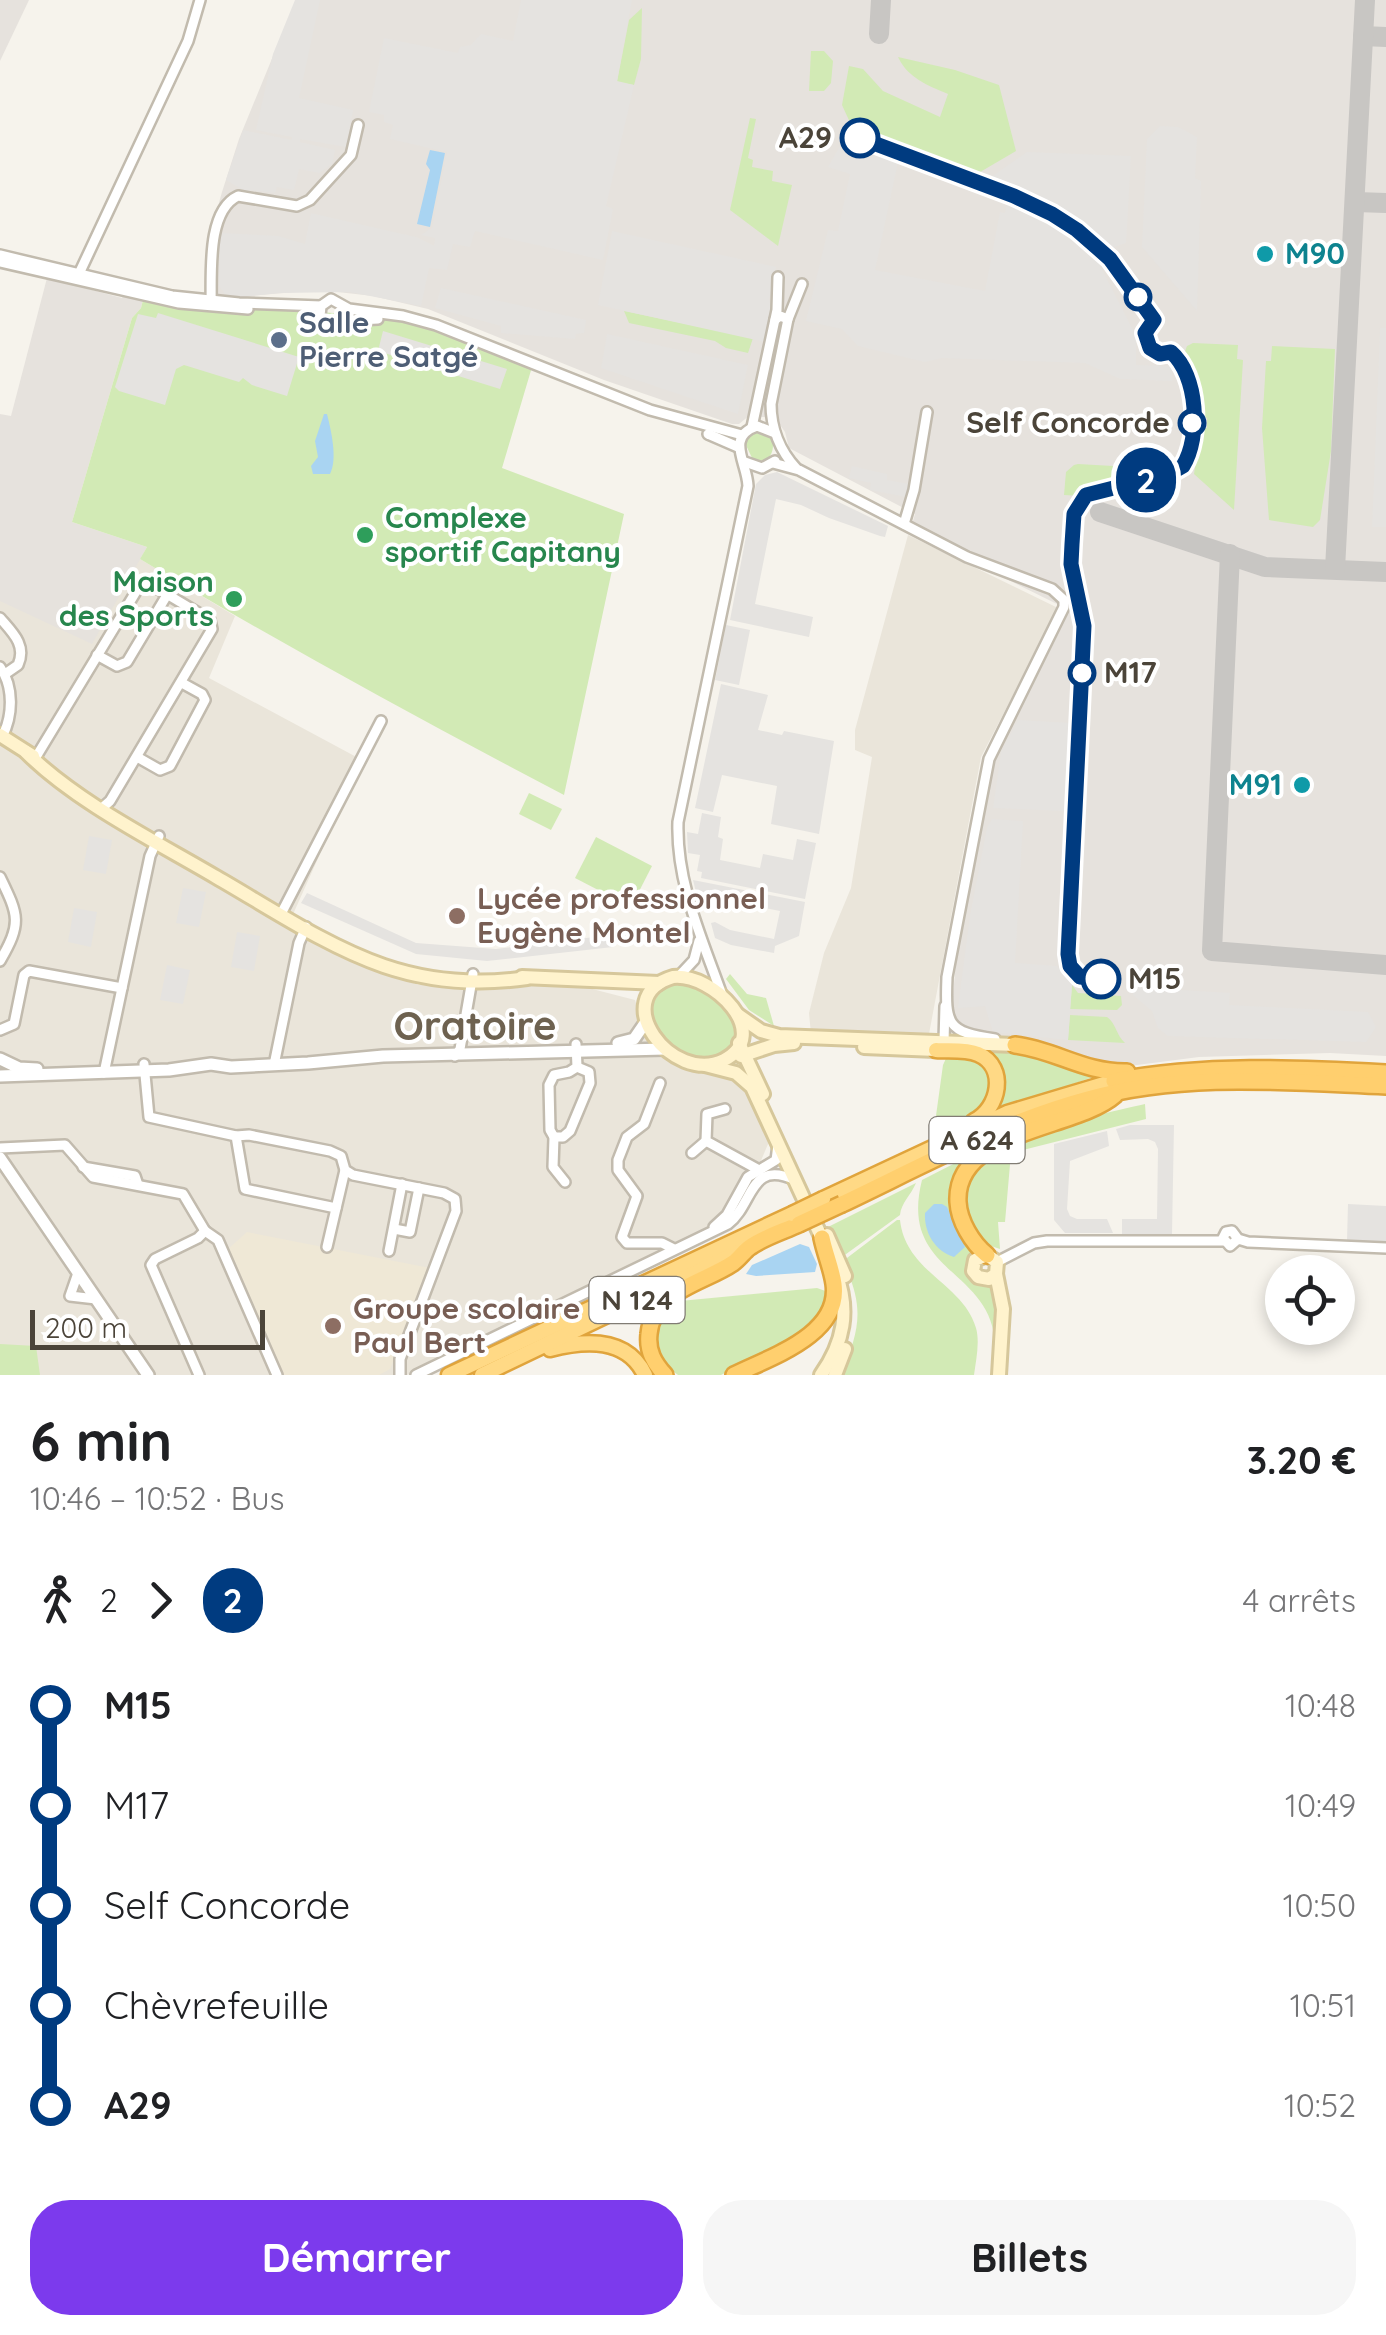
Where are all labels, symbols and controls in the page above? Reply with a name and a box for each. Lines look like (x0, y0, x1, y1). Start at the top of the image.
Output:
place label: A29 (779, 118, 832, 156)
marker: A29 (841, 119, 879, 157)
place label: M90 (1285, 234, 1345, 272)
marker: M90 (1254, 243, 1276, 265)
unlabelled marker (1125, 284, 1151, 310)
place label: Salle Pierre Satgé (299, 303, 478, 375)
marker: Salle Pierre Satgé (268, 329, 290, 351)
place label: Self Concorde (966, 403, 1170, 441)
marker: Self Concorde (1179, 410, 1205, 436)
line badge: 2 (1114, 448, 1178, 512)
text: 2 (1136, 458, 1156, 502)
place label: Complexe sportif Capitany (385, 498, 621, 570)
marker: Complexe sportif Capitany (354, 524, 376, 546)
place label: Maison des Sports (59, 562, 214, 634)
marker: Maison des Sports (223, 588, 245, 610)
place label: M17 (1104, 653, 1157, 691)
marker: M17 (1069, 660, 1095, 686)
place label: M91 (1229, 765, 1282, 803)
marker: M91 (1291, 774, 1313, 796)
place label: Lycée professionnel Eugène Montel (477, 879, 766, 951)
marker: Lycée professionnel Eugène Montel (446, 905, 468, 927)
place label: M15 (1128, 959, 1182, 997)
marker: M15 (1082, 960, 1120, 998)
district label: Oratoire (394, 1000, 557, 1050)
road number: A 624 (930, 1117, 1024, 1163)
map controls (1265, 1255, 1355, 1345)
button: locate (1265, 1255, 1355, 1345)
road number: N 124 (590, 1277, 684, 1323)
place label: Groupe scolaire Paul Bert (353, 1289, 580, 1361)
scale bar (30, 1305, 265, 1350)
text: 200 m (45, 1310, 127, 1345)
marker: Groupe scolaire Paul Bert (322, 1315, 344, 1337)
text: 6 min (30, 1406, 172, 1475)
text: 3.20 € (1247, 1436, 1356, 1484)
text: 10:46 – 10:52 · Bus (30, 1478, 285, 1518)
icon: walk (30, 1573, 85, 1628)
icon: forward (133, 1573, 188, 1628)
text: 2 (223, 1578, 243, 1622)
text: 2 (100, 1580, 118, 1620)
text: 4 arrêts (1242, 1580, 1356, 1620)
text: M15 (104, 1681, 172, 1729)
text: 10:48 (1285, 1685, 1356, 1725)
text: M17 (104, 1781, 169, 1829)
text: 10:49 (1285, 1785, 1356, 1825)
text: Self Concorde (104, 1881, 350, 1929)
text: 10:50 (1283, 1885, 1356, 1925)
text: Chèvrefeuille (104, 1981, 329, 2029)
text: 10:51 (1290, 1985, 1356, 2025)
text: A29 (104, 2081, 172, 2129)
text: 10:52 (1284, 2085, 1356, 2125)
button: Démarrer (30, 2200, 683, 2315)
button: Billets (703, 2200, 1356, 2315)

